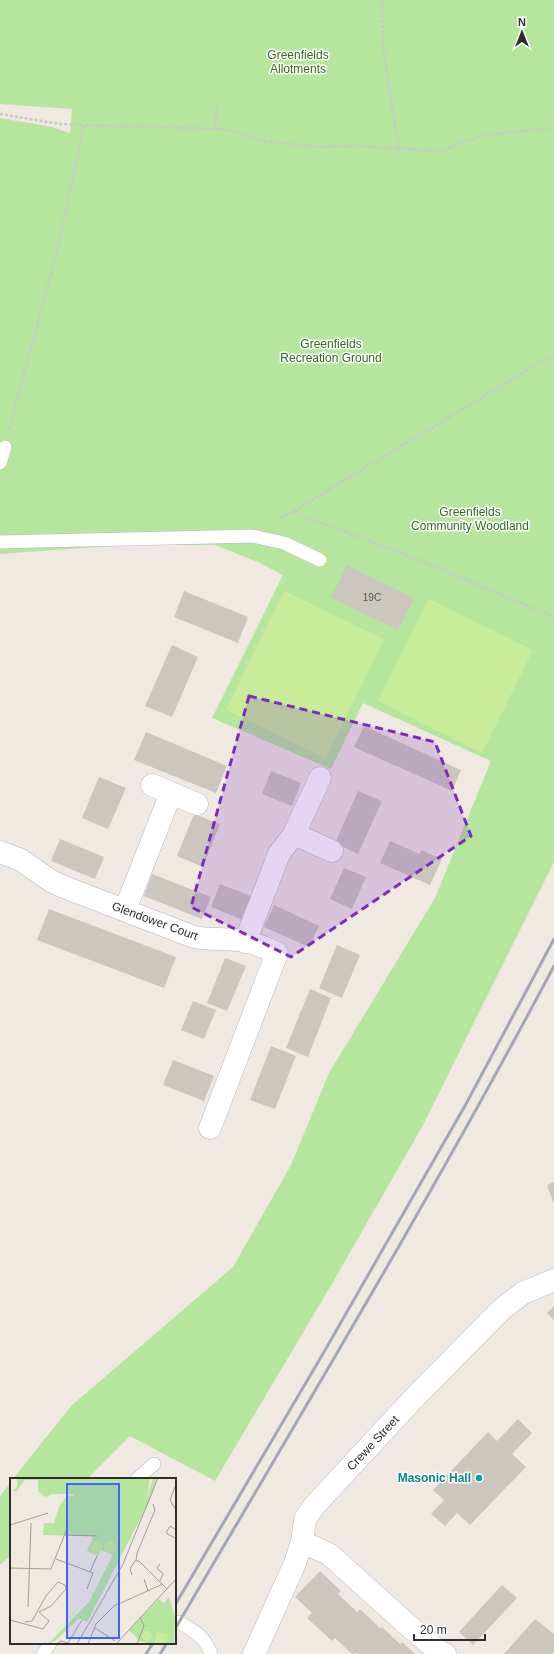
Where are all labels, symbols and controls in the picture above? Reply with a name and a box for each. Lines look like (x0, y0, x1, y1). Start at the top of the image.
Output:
north arrow (502, 12, 542, 52)
text: N (518, 16, 526, 28)
park label: Greenfields Allotments (267, 48, 329, 76)
park label: Greenfields Recreation Ground (280, 337, 382, 365)
park label: Greenfields Community Woodland (411, 505, 529, 533)
house number: 19C (363, 592, 381, 603)
street label: Glendower Court (110, 899, 201, 943)
street label: Crewe Street (344, 1412, 402, 1473)
place label: Masonic Hall (398, 1471, 471, 1485)
marker: Masonic Hall (474, 1473, 484, 1483)
inset map (10, 1478, 176, 1644)
scale bar (414, 1616, 485, 1642)
text: 20 m (420, 1623, 447, 1637)

